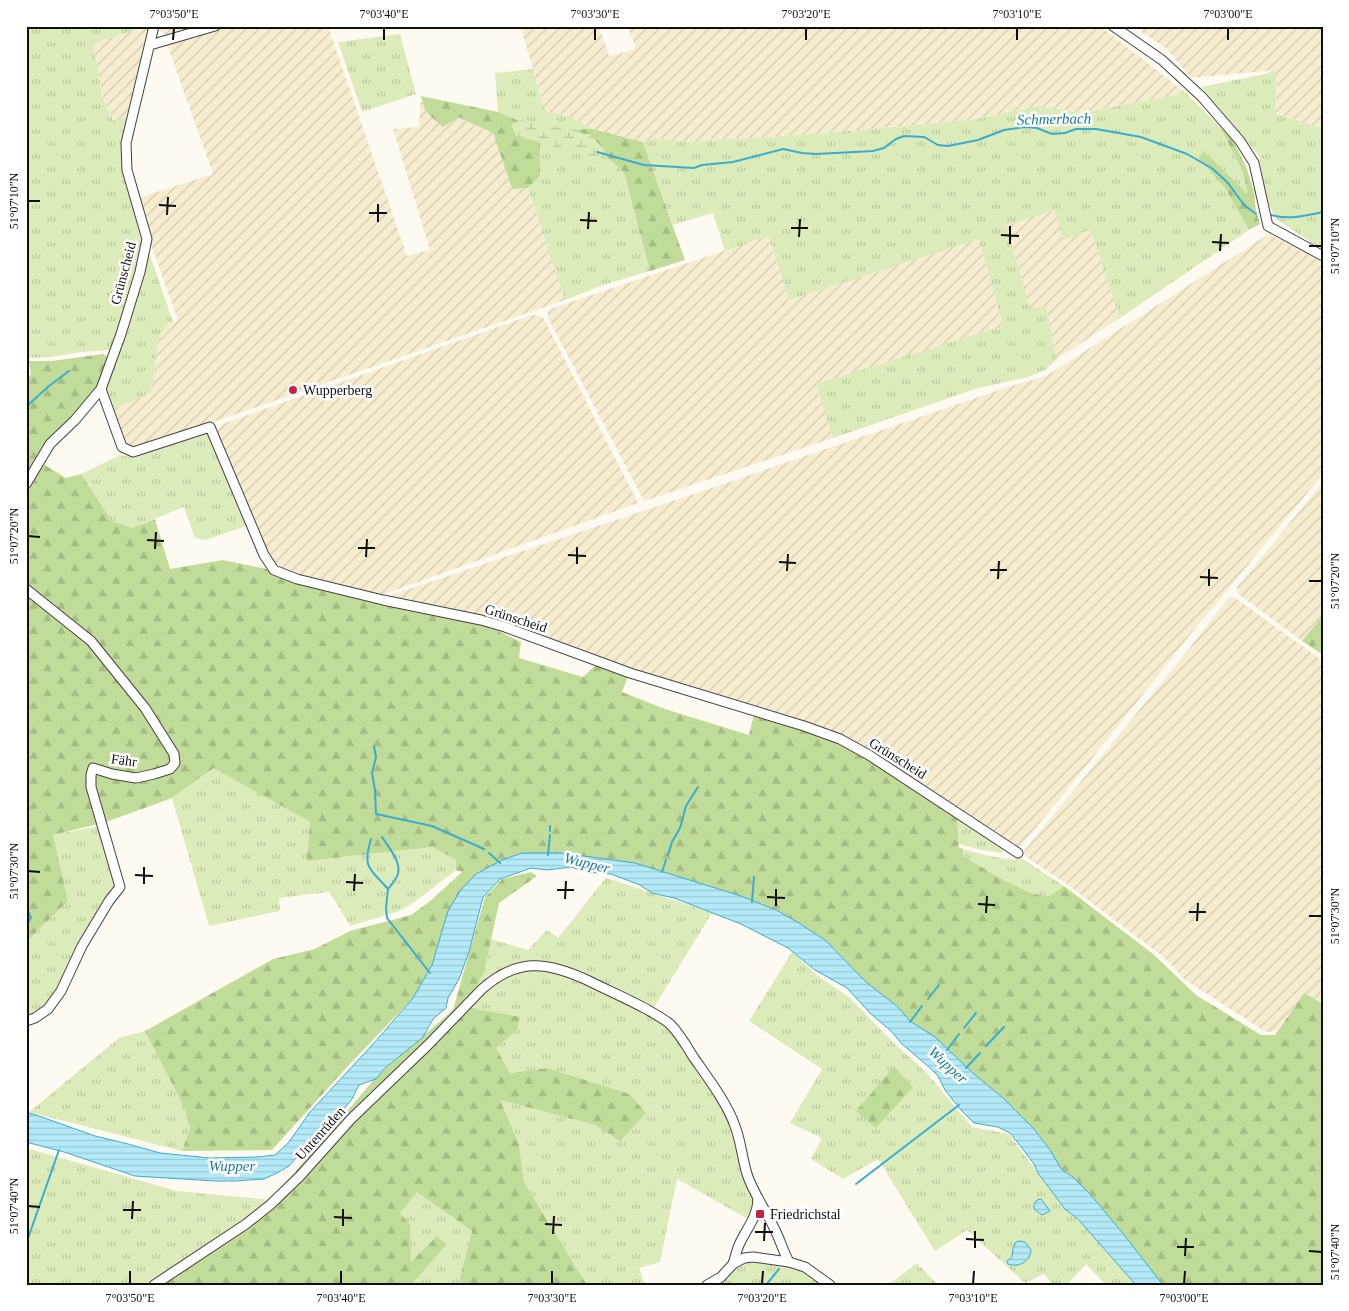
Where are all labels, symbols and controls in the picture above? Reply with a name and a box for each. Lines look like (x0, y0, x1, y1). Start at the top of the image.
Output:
text: 7°03'50"E (149, 7, 199, 21)
text: 7°03'40"E (359, 7, 409, 21)
text: 7°03'30"E (570, 7, 620, 21)
text: 7°03'20"E (781, 7, 831, 21)
text: 7°03'10"E (992, 7, 1042, 21)
text: 7°03'00"E (1203, 7, 1253, 21)
water label: Schmerbach (1017, 110, 1091, 128)
text: 51°07'10"N (7, 172, 21, 229)
text: 51°07'10"N (1328, 217, 1342, 274)
street label: Grünscheid (108, 240, 139, 306)
place label: Wupperberg (303, 383, 372, 398)
marker: Wupperberg (287, 384, 299, 396)
text: 51°07'20"N (7, 507, 21, 564)
text: 51°07'20"N (1328, 552, 1342, 609)
street label: Grünscheid (483, 601, 549, 636)
street label: Grünscheid (866, 735, 929, 782)
street label: Fähr (110, 751, 138, 770)
text: 51°07'30"N (7, 842, 21, 899)
water label: Wupper (562, 850, 612, 876)
text: 51°07'30"N (1328, 887, 1342, 944)
water label: Wupper (925, 1043, 971, 1087)
street label: Untenrüden (293, 1104, 348, 1163)
water label: Wupper (209, 1158, 255, 1174)
text: 51°07'40"N (7, 1177, 21, 1234)
place label: Friedrichstal (770, 1207, 841, 1222)
marker: Friedrichstal (754, 1208, 766, 1220)
text: 51°07'40"N (1328, 1223, 1342, 1280)
text: 7°03'50"E (105, 1291, 155, 1305)
text: 7°03'40"E (316, 1291, 366, 1305)
text: 7°03'30"E (527, 1291, 577, 1305)
text: 7°03'20"E (737, 1291, 787, 1305)
text: 7°03'10"E (948, 1291, 998, 1305)
text: 7°03'00"E (1159, 1291, 1209, 1305)

